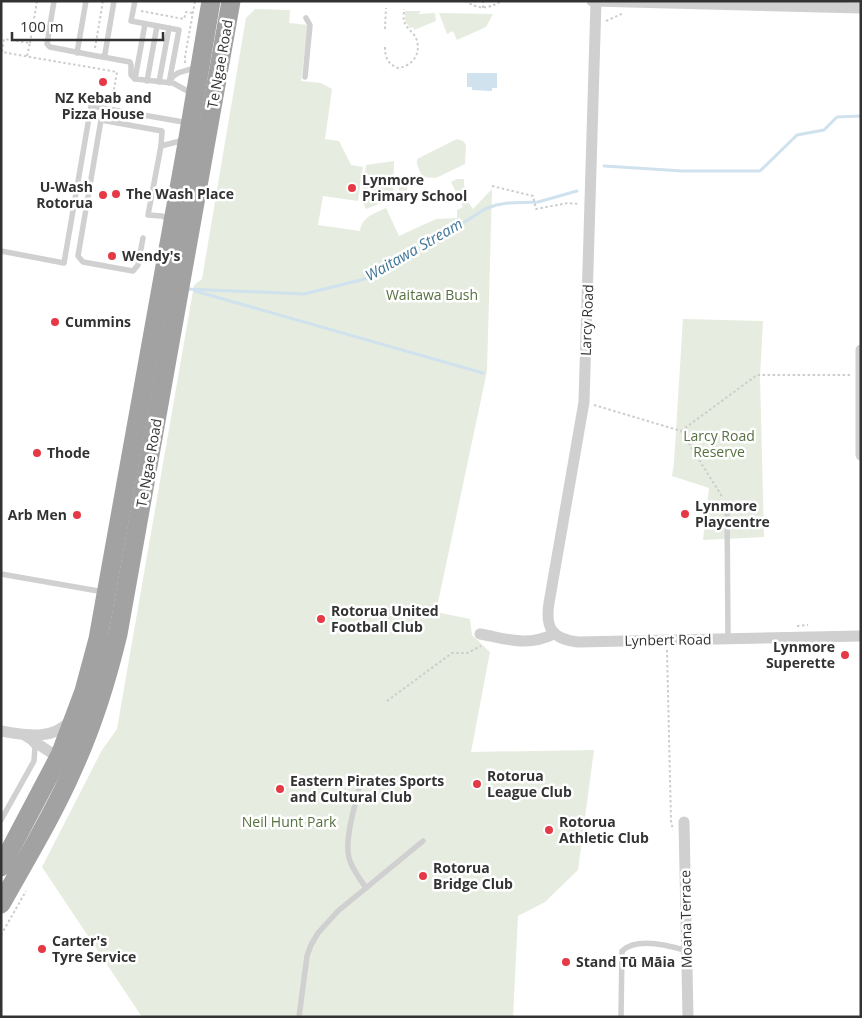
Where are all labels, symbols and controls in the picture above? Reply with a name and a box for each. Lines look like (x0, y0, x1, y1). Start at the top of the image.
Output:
scale bar (12, 10, 164, 42)
text: 100 m (20, 16, 64, 36)
street label: Te Ngae Road (202, 18, 237, 110)
marker: NZ Kebab and Pizza House (97, 76, 109, 88)
place label: NZ Kebab and Pizza House (54, 88, 152, 123)
place label: Lynmore Primary School (362, 170, 467, 205)
place label: U-Wash Rotorua (36, 177, 93, 212)
marker: Lynmore Primary School (346, 182, 358, 194)
place label: The Wash Place (126, 184, 234, 203)
marker: The Wash Place (110, 188, 122, 200)
marker: U-Wash Rotorua (97, 189, 109, 201)
water label: Waitawa Stream (361, 213, 466, 285)
place label: Wendy's (122, 246, 181, 265)
marker: Wendy's (106, 250, 118, 262)
street label: Larcy Road (576, 284, 597, 356)
park label: Waitawa Bush (386, 285, 478, 304)
place label: Cummins (65, 312, 131, 331)
marker: Cummins (49, 316, 61, 328)
street label: Te Ngae Road (131, 417, 166, 509)
park label: Larcy Road Reserve (683, 426, 755, 461)
place label: Thode (47, 443, 90, 462)
marker: Thode (31, 447, 43, 459)
place label: Lynmore Playcentre (695, 496, 770, 531)
place label: Arb Men (8, 505, 67, 524)
marker: Lynmore Playcentre (679, 508, 691, 520)
marker: Arb Men (71, 509, 83, 521)
place label: Rotorua United Football Club (331, 601, 439, 636)
marker: Rotorua United Football Club (315, 613, 327, 625)
street label: Lynbert Road (624, 629, 712, 650)
place label: Lynmore Superette (766, 637, 835, 672)
marker: Lynmore Superette (839, 649, 851, 661)
place label: Rotorua League Club (487, 766, 572, 801)
place label: Eastern Pirates Sports and Cultural Club (290, 771, 444, 806)
marker: Rotorua League Club (471, 778, 483, 790)
marker: Eastern Pirates Sports and Cultural Club (274, 783, 286, 795)
park label: Neil Hunt Park (242, 812, 337, 831)
place label: Rotorua Athletic Club (559, 812, 649, 847)
marker: Rotorua Athletic Club (543, 824, 555, 836)
place label: Rotorua Bridge Club (433, 858, 513, 893)
marker: Rotorua Bridge Club (417, 870, 429, 882)
street label: Moana Terrace (675, 870, 696, 968)
place label: Carter's Tyre Service (52, 931, 136, 966)
marker: Carter's Tyre Service (36, 943, 48, 955)
place label: Stand Tū Māia (576, 952, 675, 971)
marker: Stand Tū Māia (560, 956, 572, 968)

